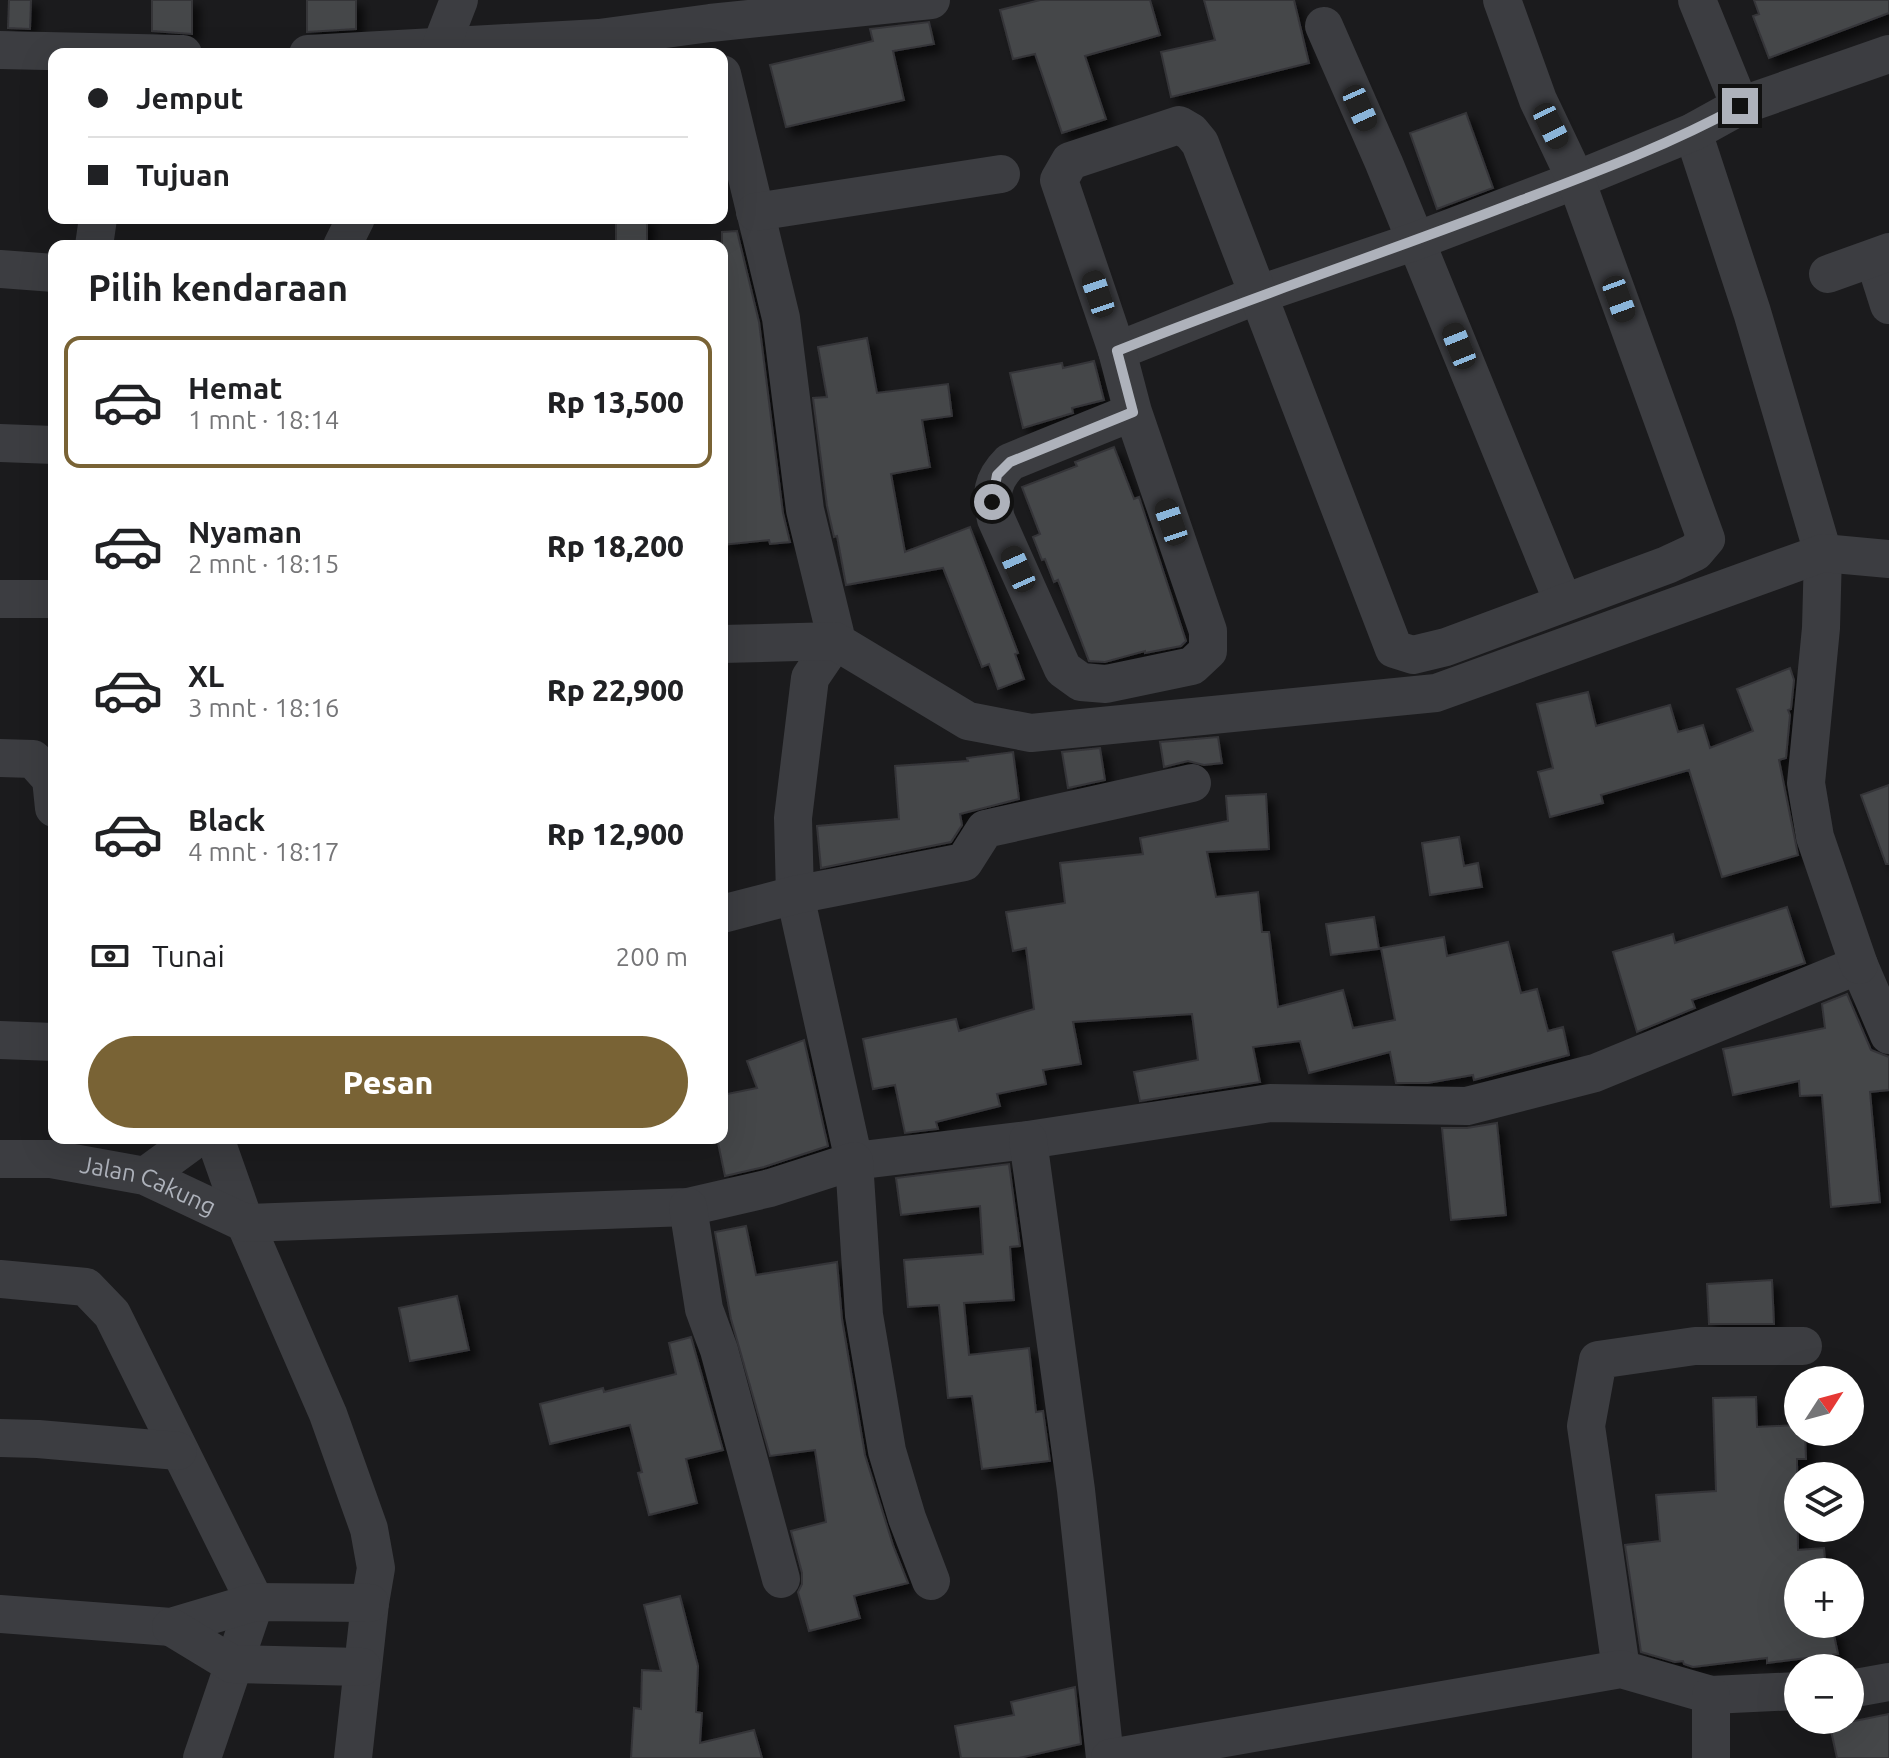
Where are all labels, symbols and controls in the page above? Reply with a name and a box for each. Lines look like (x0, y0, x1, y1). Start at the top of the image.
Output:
text: Jemput (136, 81, 243, 115)
car (1339, 81, 1381, 135)
route end (1722, 88, 1758, 124)
car (1530, 99, 1572, 153)
text: Tujuan (136, 158, 230, 192)
text: Pilih kendaraan (88, 267, 348, 308)
car (1079, 267, 1117, 321)
car (1600, 272, 1638, 326)
car (1439, 319, 1479, 373)
icon: car (92, 366, 164, 438)
text: Hemat (188, 371, 282, 405)
text: Rp 13,500 (547, 385, 684, 419)
text: 1 mnt · 18:14 (188, 405, 339, 434)
route start (974, 484, 1010, 520)
car (1152, 495, 1190, 549)
icon: car (92, 510, 164, 582)
text: Nyaman (188, 515, 302, 549)
text: Rp 18,200 (547, 529, 684, 563)
car (997, 542, 1039, 596)
text: 2 mnt · 18:15 (188, 549, 339, 578)
icon: car (92, 654, 164, 726)
text: XL (188, 659, 224, 693)
text: Rp 22,900 (547, 673, 684, 707)
text: 3 mnt · 18:16 (188, 693, 339, 722)
icon: car (92, 798, 164, 870)
text: Black (188, 803, 265, 837)
text: Rp 12,900 (547, 817, 684, 851)
text: 4 mnt · 18:17 (188, 837, 339, 866)
icon: cash (88, 934, 132, 978)
text: Tunai (152, 939, 225, 973)
text: 200 m (616, 942, 688, 971)
button: Pesan (88, 1036, 688, 1128)
street label: Jalan Cakung (78, 1151, 220, 1220)
north arrow (1784, 1366, 1864, 1446)
map controls (1784, 1366, 1864, 1734)
button: layers (1784, 1462, 1864, 1542)
button: + (1784, 1558, 1864, 1638)
button: − (1784, 1654, 1864, 1734)

